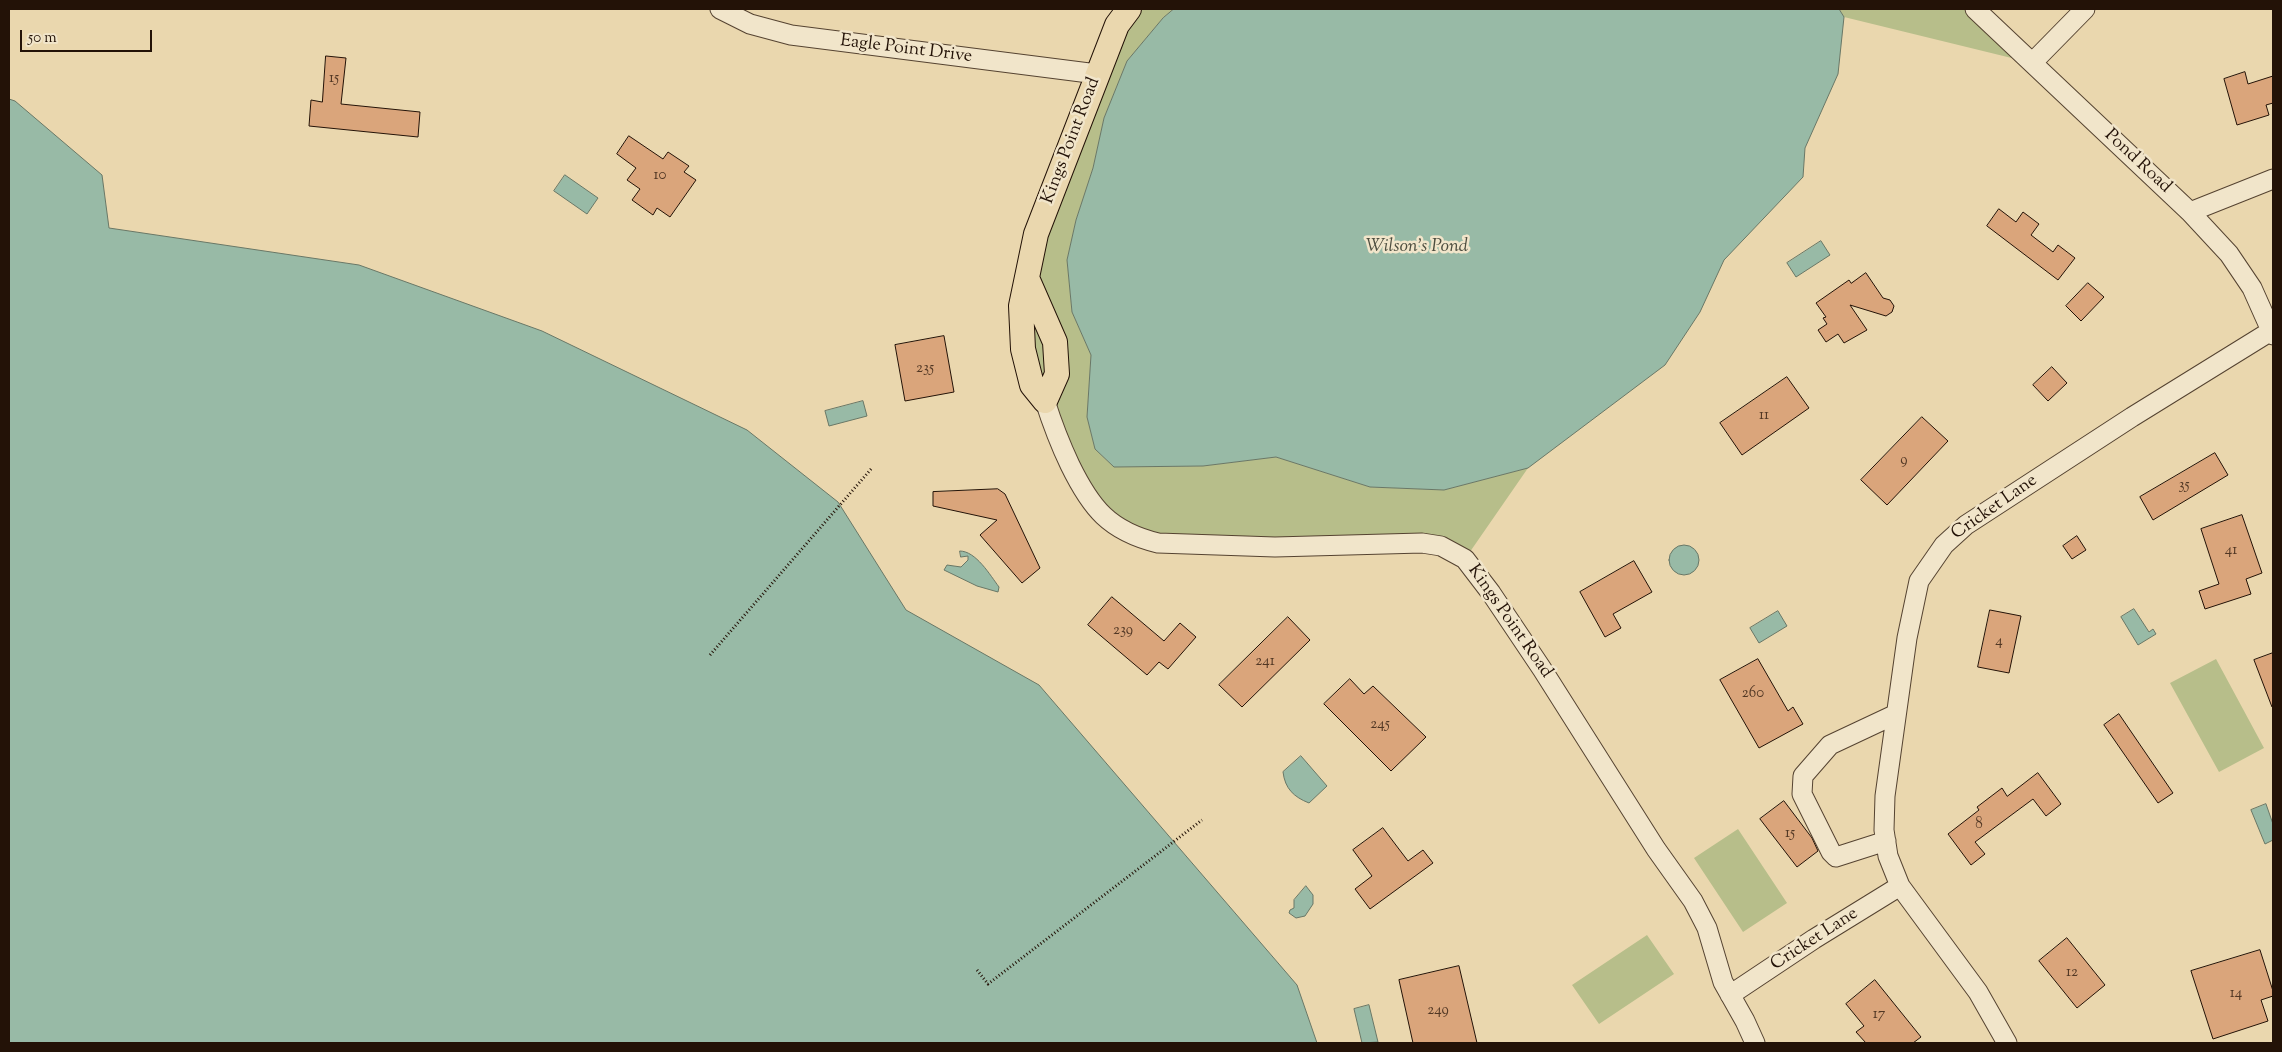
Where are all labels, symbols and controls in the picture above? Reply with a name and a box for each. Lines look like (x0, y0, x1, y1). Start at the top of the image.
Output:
scale bar (22, 20, 155, 52)
text: 50 m (28, 28, 57, 49)
street label: Eagle Point Drive (839, 31, 973, 69)
house number: 15 (329, 70, 339, 88)
street label: Kings Point Road (1038, 75, 1106, 207)
street label: Pond Road (2099, 125, 2175, 199)
house number: 10 (654, 167, 666, 185)
water label: Wilson's Pond (1366, 237, 1468, 259)
house number: 235 (916, 360, 934, 378)
house number: 11 (1759, 407, 1769, 425)
house number: 9 (1900, 452, 1908, 470)
street label: Cricket Lane (1948, 471, 2042, 545)
house number: 35 (2178, 477, 2190, 495)
house number: 41 (2225, 542, 2237, 560)
street label: Kings Point Road (1462, 561, 1556, 683)
house number: 239 (1113, 622, 1133, 640)
house number: 4 (1995, 633, 2003, 651)
house number: 241 (1255, 653, 1275, 671)
house number: 260 (1742, 685, 1764, 703)
house number: 245 (1370, 716, 1390, 734)
house number: 8 (1975, 816, 1983, 834)
house number: 15 (1785, 825, 1795, 843)
street label: Cricket Lane (1767, 904, 1863, 976)
house number: 12 (2066, 964, 2078, 982)
house number: 14 (2230, 985, 2242, 1003)
house number: 249 (1427, 1002, 1449, 1020)
house number: 17 (1873, 1006, 1885, 1024)

